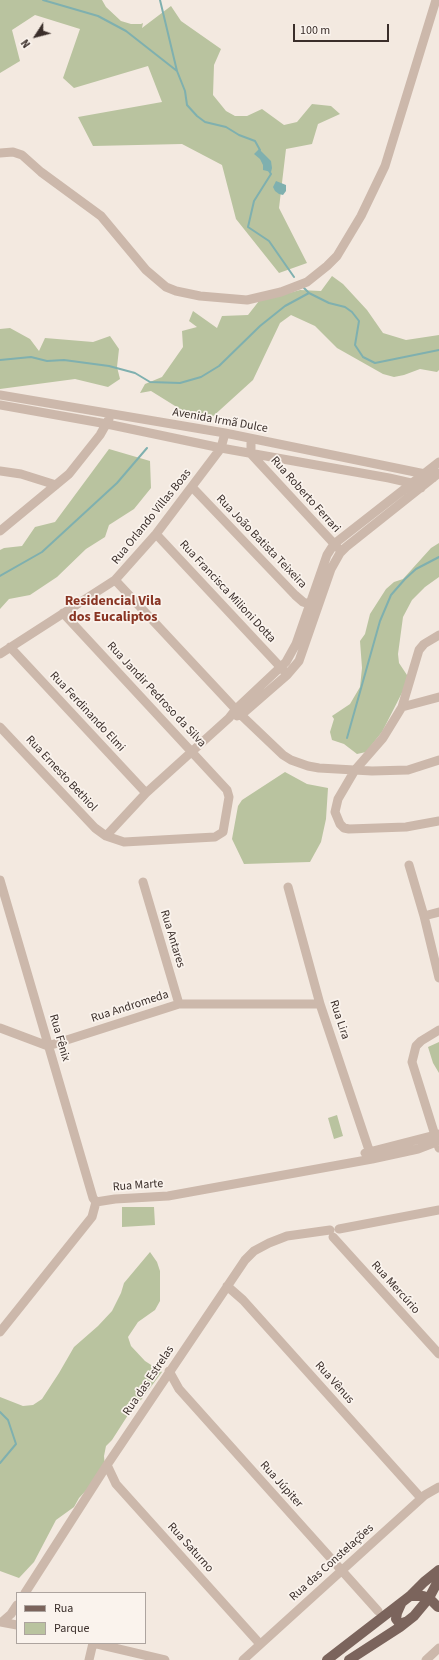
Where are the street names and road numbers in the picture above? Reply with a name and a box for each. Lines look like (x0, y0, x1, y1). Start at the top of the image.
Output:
street label: Avenida Irmã Dulce (171, 406, 269, 436)
street label: Rua Roberto Ferrari (267, 454, 343, 536)
street label: Rua Orlando Villas Boas (109, 466, 195, 568)
street label: Rua João Batista Teixeira (213, 492, 309, 592)
street label: Rua Francisca Milioni Dotta (176, 538, 278, 646)
street label: Rua Jandir Pedroso da Silva (103, 639, 209, 751)
street label: Rua Ferdinando Elmi (46, 669, 128, 755)
street label: Rua Ernesto Bethiol (22, 733, 100, 815)
street label: Rua Antares (156, 908, 188, 970)
street label: Rua Andromeda (89, 988, 171, 1026)
street label: Rua Lira (326, 999, 352, 1041)
street label: Rua Fênix (45, 1013, 73, 1063)
street label: Rua Marte (112, 1177, 164, 1195)
street label: Rua Mercúrio (368, 1259, 422, 1317)
street label: Rua das Estrelas (120, 1343, 178, 1419)
street label: Rua Vênus (311, 1359, 357, 1407)
street label: Rua Júpiter (256, 1459, 306, 1511)
street label: Rua Saturno (164, 1520, 216, 1576)
street label: Rua das Constelações (287, 1521, 377, 1605)

